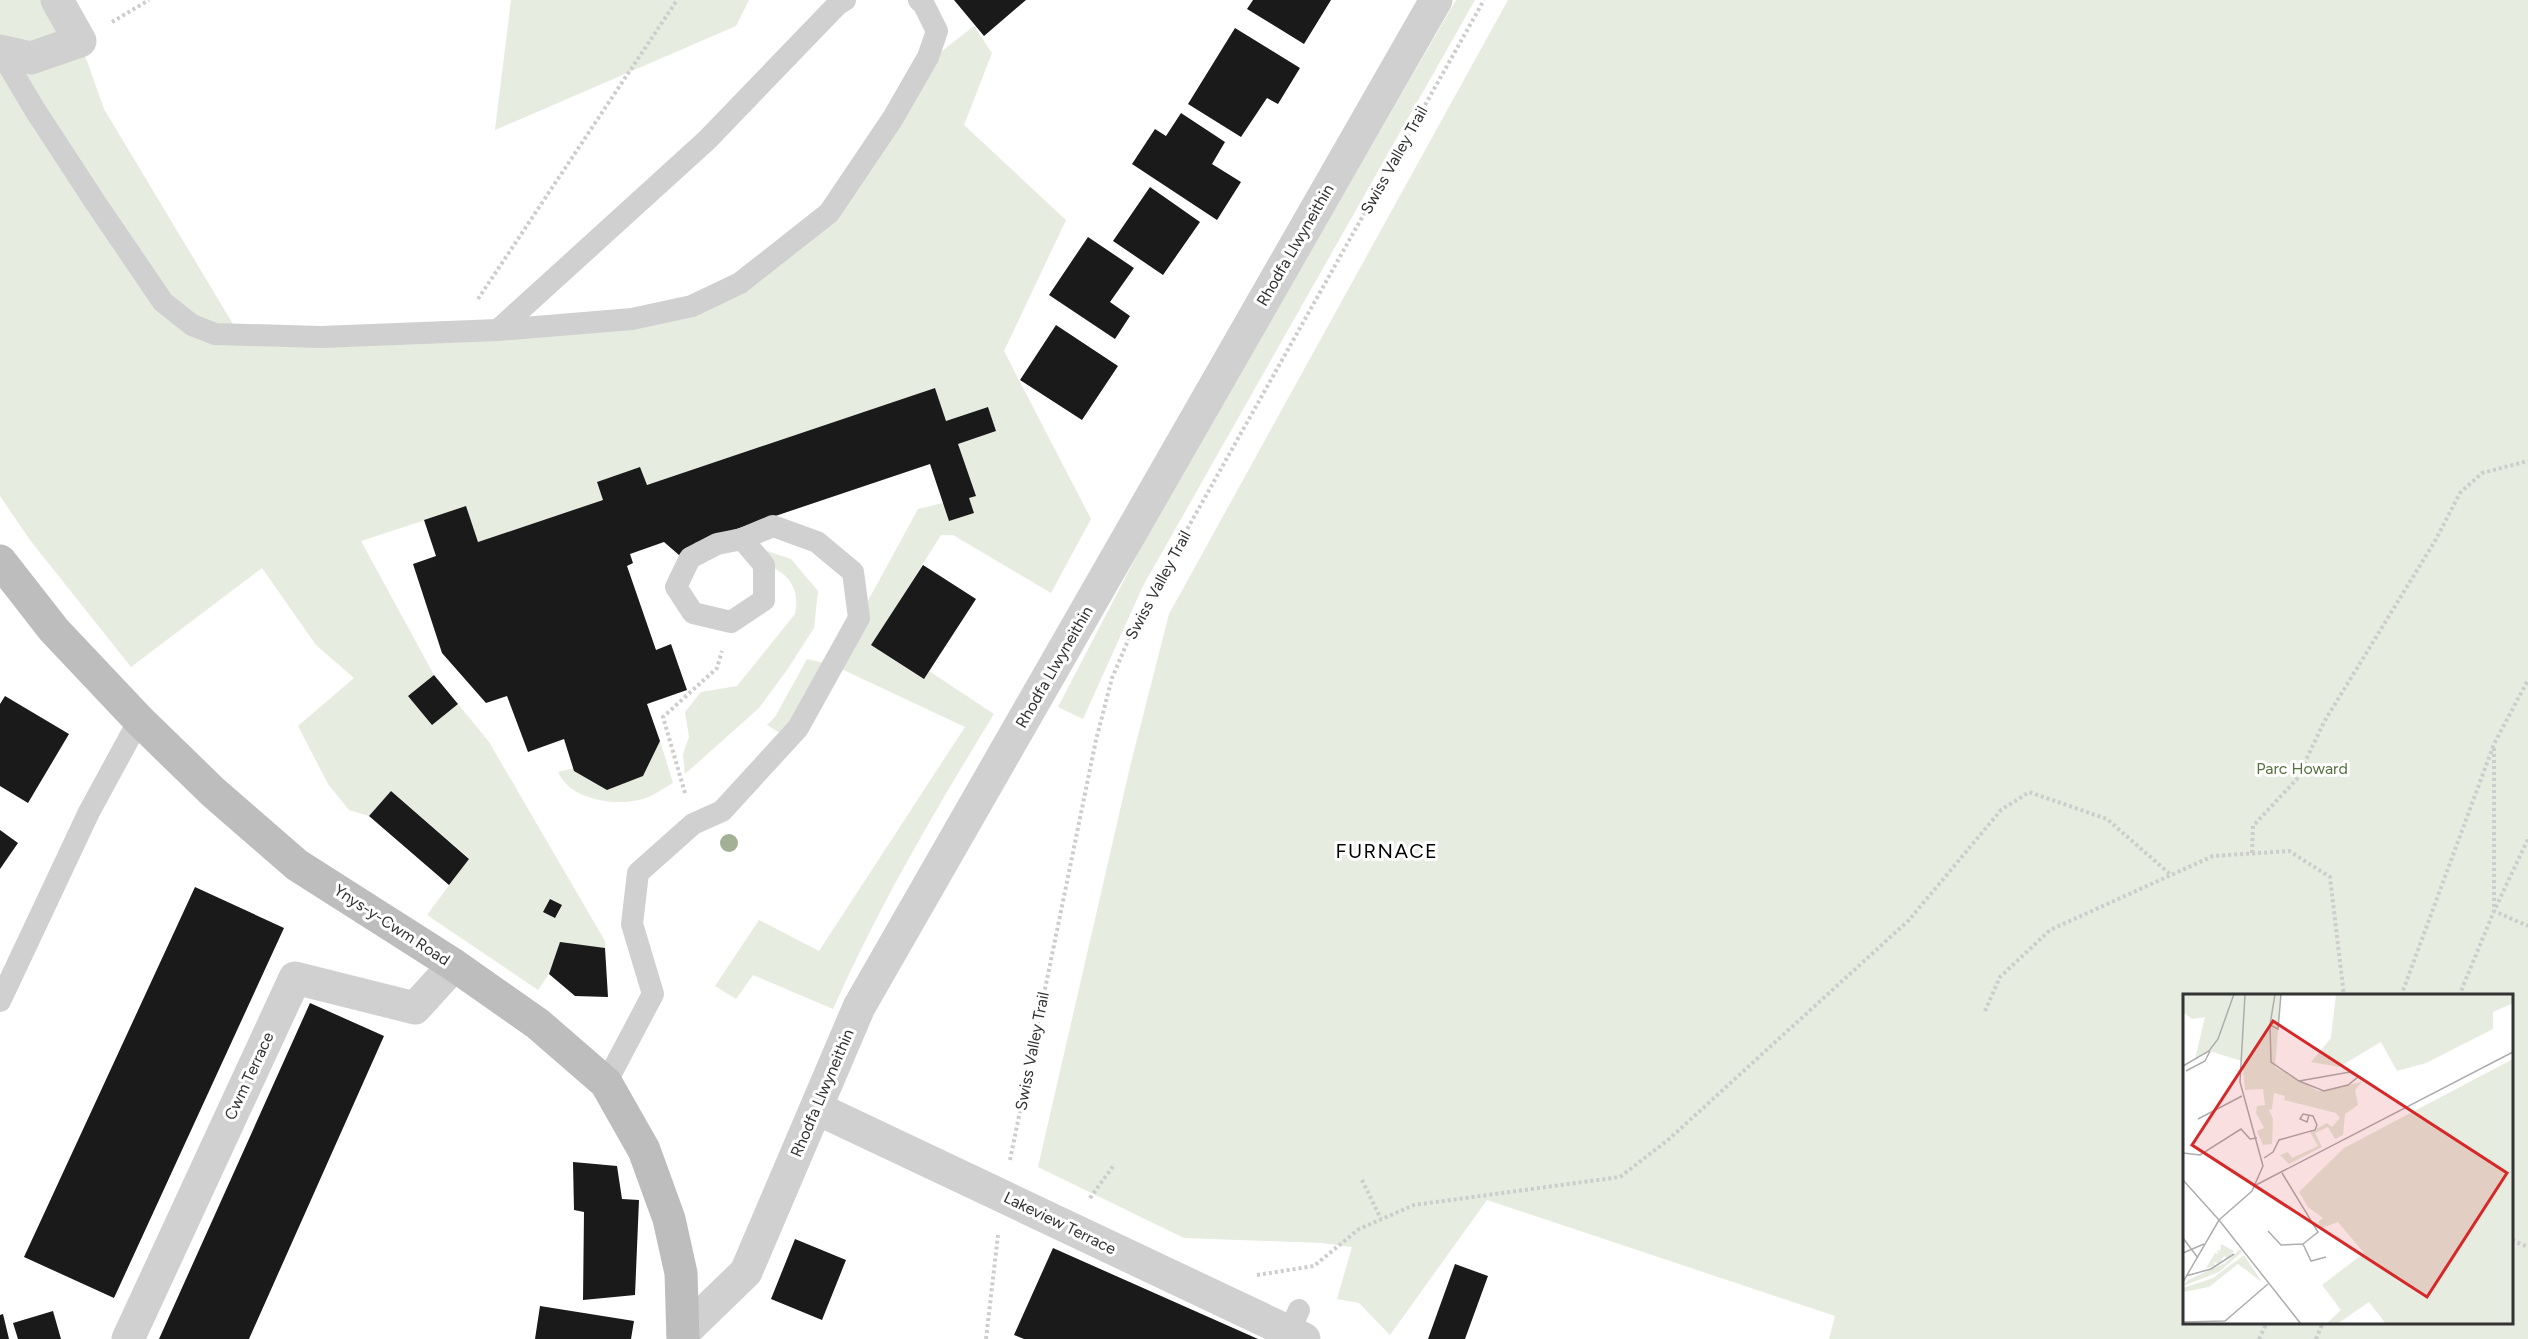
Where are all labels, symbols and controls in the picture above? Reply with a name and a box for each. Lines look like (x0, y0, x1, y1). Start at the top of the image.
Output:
street label: Swiss Valley Trail (1357, 103, 1431, 217)
street label: Rhodfa Llwyneithin (1252, 181, 1338, 309)
street label: Swiss Valley Trail (1121, 527, 1195, 643)
street label: Rhodfa Llwyneithin (1011, 603, 1097, 731)
park label: Parc Howard (2256, 759, 2348, 778)
district label: FURNACE (1336, 839, 1438, 863)
street label: Ynys-y-Cwm Road (331, 881, 453, 969)
street label: Swiss Valley Trail (1011, 990, 1053, 1112)
inset map (2183, 994, 2513, 1324)
street label: Rhodfa Llwyneithin (786, 1026, 858, 1160)
street label: Cwm Terrace (220, 1029, 278, 1123)
street label: Lakeview Terrace (1001, 1188, 1119, 1259)

